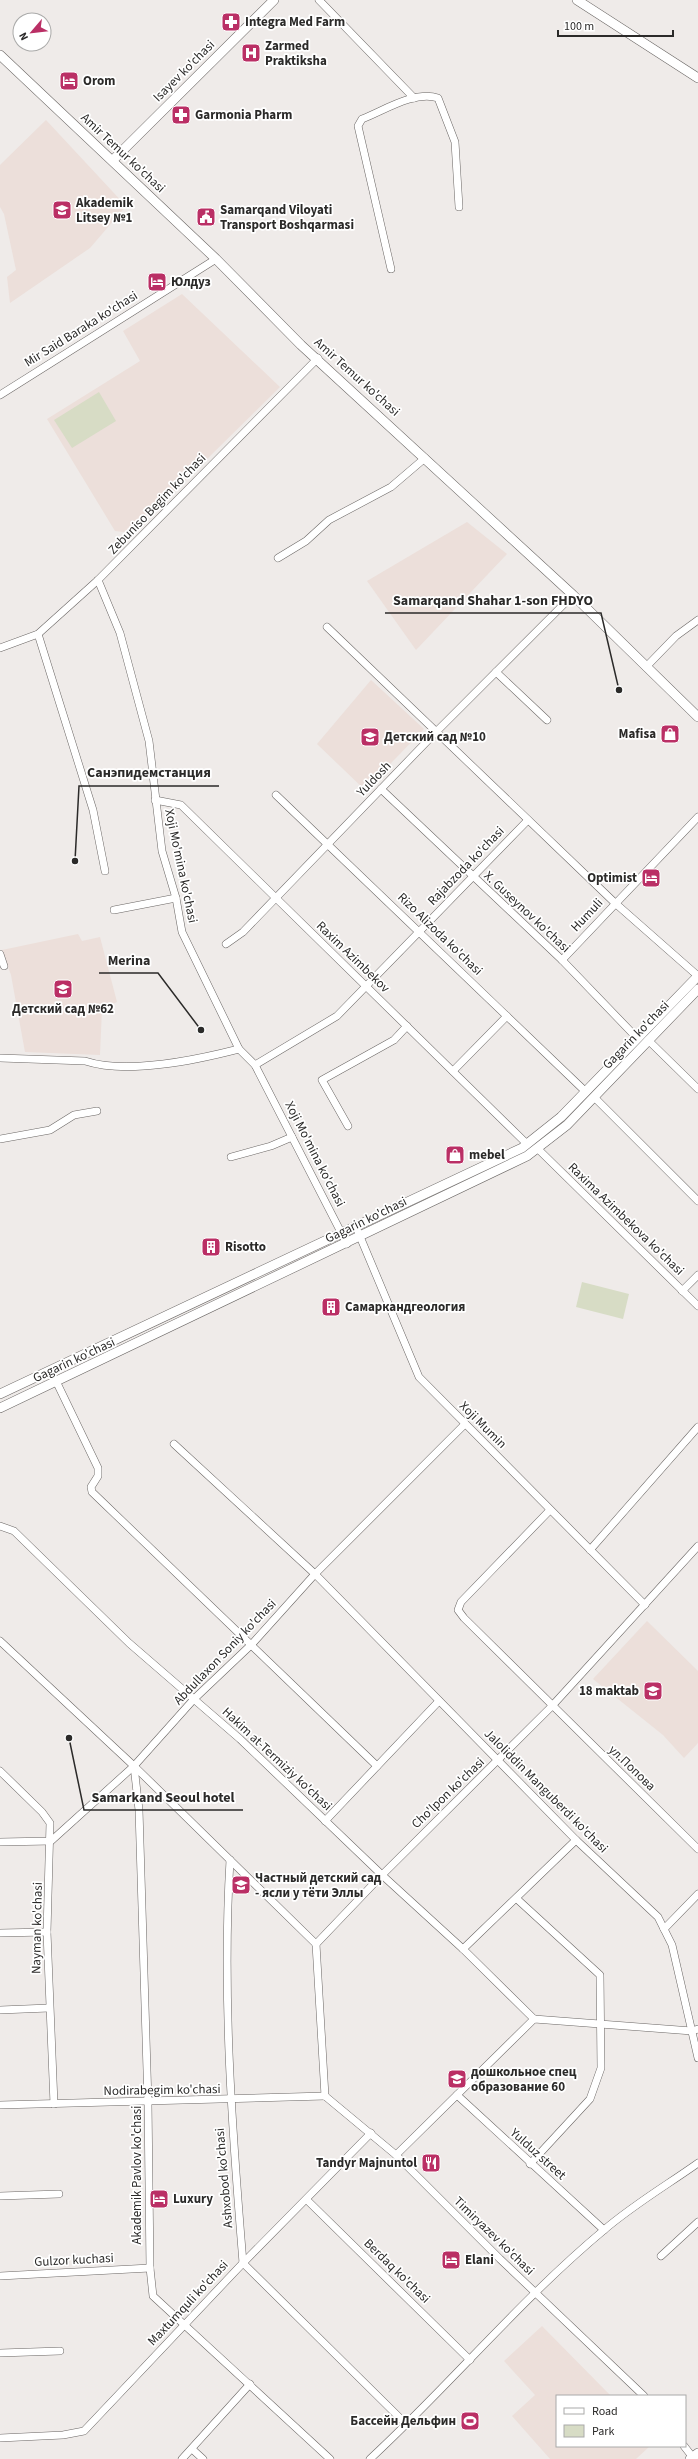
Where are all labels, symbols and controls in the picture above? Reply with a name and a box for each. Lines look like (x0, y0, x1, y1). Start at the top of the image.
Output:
pharmacy icon: Integra Med Farm (220, 11, 242, 33)
north arrow (12, 12, 52, 52)
scale bar (558, 12, 673, 38)
place label: Integra Med Farm (245, 13, 345, 31)
text: 100 m (564, 18, 594, 35)
text: N (15, 30, 32, 43)
street label: Isayev ko'chasi (149, 36, 219, 106)
place label: Zarmed Praktiksha (265, 37, 327, 70)
hospital icon: Zarmed Praktiksha (240, 42, 262, 64)
hotel icon: Orom (58, 70, 80, 92)
place label: Orom (83, 72, 115, 90)
pharmacy icon: Garmonia Pharm (170, 104, 192, 126)
place label: Garmonia Pharm (195, 106, 293, 124)
street label: Amir Temur ko'chasi (77, 109, 169, 197)
place label: Akademik Litsey №1 (75, 194, 134, 227)
school or university icon: Akademik Litsey №1 (51, 199, 73, 221)
place label: Samarqand Viloyati Transport Boshqarmasi (220, 201, 354, 234)
public building icon: Samarqand Viloyati Transport Boshqarmasi (195, 206, 217, 228)
hotel icon: Юлдуз (146, 271, 168, 293)
place label: Юлдуз (171, 273, 211, 291)
street label: Mir Said Baraka ko'chasi (21, 287, 141, 371)
street label: Amir Temur ko'chasi (310, 334, 404, 420)
street label: Zebuniso Begim ko'chasi (104, 450, 210, 558)
callout: Samarqand Shahar 1-son FHDYO (385, 587, 601, 613)
text: Samarqand Shahar 1-son FHDYO (393, 591, 593, 611)
shop icon: Mafisa (659, 723, 681, 745)
place label: Mafisa (619, 725, 656, 743)
school or university icon: Детский сад №10 (359, 726, 381, 748)
place label: Детский сад №10 (384, 728, 486, 746)
street label: Yuldosh (352, 757, 395, 801)
callout: Санэпидемстанция (79, 760, 219, 786)
text: Санэпидемстанция (87, 763, 211, 783)
street label: Xoji Mo'mina ko'chasi (160, 807, 202, 925)
street label: Rajabzoda ko'chasi (424, 823, 508, 909)
street label: X. Guseynov ko'chasi (480, 867, 574, 957)
hotel icon: Optimist (640, 867, 662, 889)
place label: Optimist (587, 869, 637, 887)
street label: Rizo Alizoda ko'chasi (393, 889, 487, 979)
street label: Humuli (567, 894, 607, 936)
street label: Raxim Azimbekov (312, 917, 394, 997)
callout: Merina (99, 947, 158, 973)
text: Merina (108, 951, 150, 971)
school or university icon: Детский сад №62 (52, 978, 74, 1000)
street label: Gagarin ko'chasi (599, 997, 673, 1073)
place label: Детский сад №62 (12, 1000, 114, 1018)
street label: Xoji Mo'mina ko'chasi (281, 1098, 349, 1210)
shop icon: mebel (444, 1144, 466, 1166)
place label: mebel (469, 1146, 505, 1164)
street label: Raxima Azimbekova ko'chasi (564, 1159, 688, 1279)
street label: Gagarin ko'chasi (322, 1192, 410, 1248)
building icon: Risotto (200, 1236, 222, 1258)
place label: Risotto (225, 1238, 266, 1256)
building icon: Самаркандгеология (320, 1296, 342, 1318)
place label: Самаркандгеология (345, 1298, 465, 1316)
street label: Gagarin ko'chasi (30, 1333, 118, 1387)
street label: Xoji Mumin (455, 1397, 511, 1453)
street label: Abdullaxon Soniy ko'chasi (170, 1595, 280, 1709)
school or university icon: 18 maktab (642, 1680, 664, 1702)
place label: 18 maktab (579, 1682, 639, 1700)
street label: Hakim at-Termiziy ko'chasi (218, 1703, 336, 1815)
street label: Jaloliddin Manguberdi ko'chasi (480, 1725, 612, 1857)
street label: ул.Попова (605, 1741, 659, 1795)
street label: Cho'lpon ko'chasi (407, 1753, 489, 1833)
callout: Samarkand Seoul hotel (84, 1784, 243, 1810)
text: Samarkand Seoul hotel (91, 1788, 235, 1808)
place label: Частный детский сад - ясли у тёти Эллы (255, 1869, 382, 1902)
school or university icon: Частный детский сад - ясли у тёти Эллы (230, 1874, 252, 1896)
street label: Nayman ko'chasi (27, 1882, 47, 1974)
place label: дошкольное спец образование 60 (471, 2063, 577, 2096)
school or university icon: дошкольное спец образование 60 (446, 2068, 468, 2090)
street label: Nodirabegim ko'chasi (103, 2080, 221, 2100)
street label: Akademik Pavlov ko'chasi (128, 2106, 146, 2244)
street label: Yulduz street (505, 2123, 570, 2184)
street label: Ashxobod ko'chasi (211, 2127, 237, 2229)
restaurant icon: Tandyr Majnuntol (420, 2152, 442, 2174)
place label: Tandyr Majnuntol (316, 2154, 417, 2172)
hotel icon: Luxury (148, 2188, 170, 2210)
place label: Luxury (173, 2190, 213, 2208)
street label: Timiryazev ko'chasi (450, 2193, 538, 2279)
street label: Berdaq ko'chasi (360, 2235, 434, 2307)
street label: Gulzor kuchasi (34, 2249, 114, 2271)
hotel icon: Elani (440, 2249, 462, 2271)
place label: Elani (465, 2251, 494, 2269)
street label: Maxtumquli ko'chasi (144, 2256, 232, 2350)
legend (556, 2395, 686, 2447)
text: Road (592, 2403, 618, 2420)
sports icon: Бассейн Дельфин (459, 2410, 481, 2432)
place label: Бассейн Дельфин (350, 2412, 456, 2430)
text: Park (592, 2423, 614, 2440)

